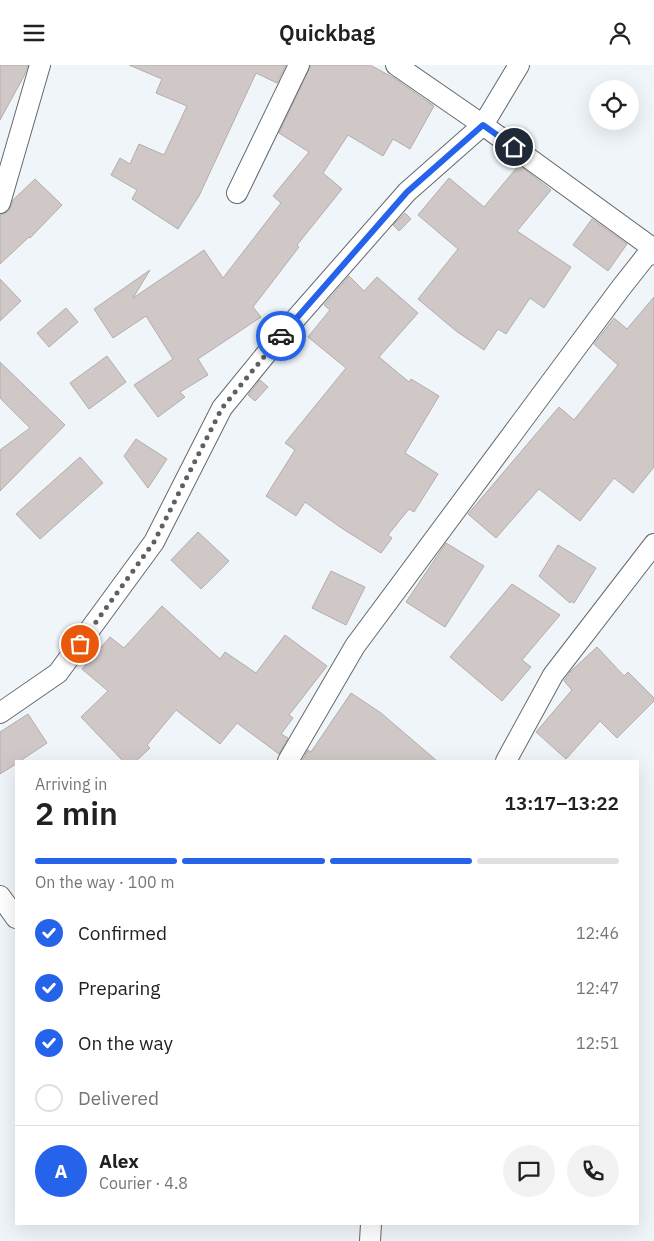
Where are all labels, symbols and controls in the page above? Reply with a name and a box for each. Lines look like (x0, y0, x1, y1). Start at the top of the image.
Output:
text: Quickbag (279, 18, 375, 47)
icon: menu (20, 19, 48, 47)
icon: person (606, 19, 634, 47)
map controls (589, 80, 639, 130)
button: locate (589, 80, 639, 130)
pin (493, 126, 535, 168)
icon: home (500, 133, 528, 161)
courier (256, 311, 306, 361)
icon: car (267, 322, 295, 350)
pin (59, 623, 101, 665)
icon: bag (66, 630, 94, 658)
text: Arriving in (35, 774, 107, 794)
text: 13:17–13:22 (505, 791, 619, 815)
text: 2 min (35, 792, 118, 834)
text: On the way · 100 m (35, 872, 174, 892)
icon: check (35, 919, 63, 947)
text: Confirmed (78, 921, 167, 945)
text: 12:46 (576, 923, 619, 943)
icon: check (35, 974, 63, 1002)
text: Preparing (78, 976, 160, 1000)
text: 12:47 (576, 978, 619, 998)
icon: check (35, 1029, 63, 1057)
text: On the way (78, 1031, 173, 1055)
text: 12:51 (576, 1033, 619, 1053)
text: Delivered (78, 1086, 159, 1110)
button: chat (503, 1145, 555, 1197)
button: phone (567, 1145, 619, 1197)
text: Alex (99, 1149, 139, 1173)
text: A (54, 1159, 68, 1183)
text: Courier · 4.8 (99, 1173, 188, 1193)

